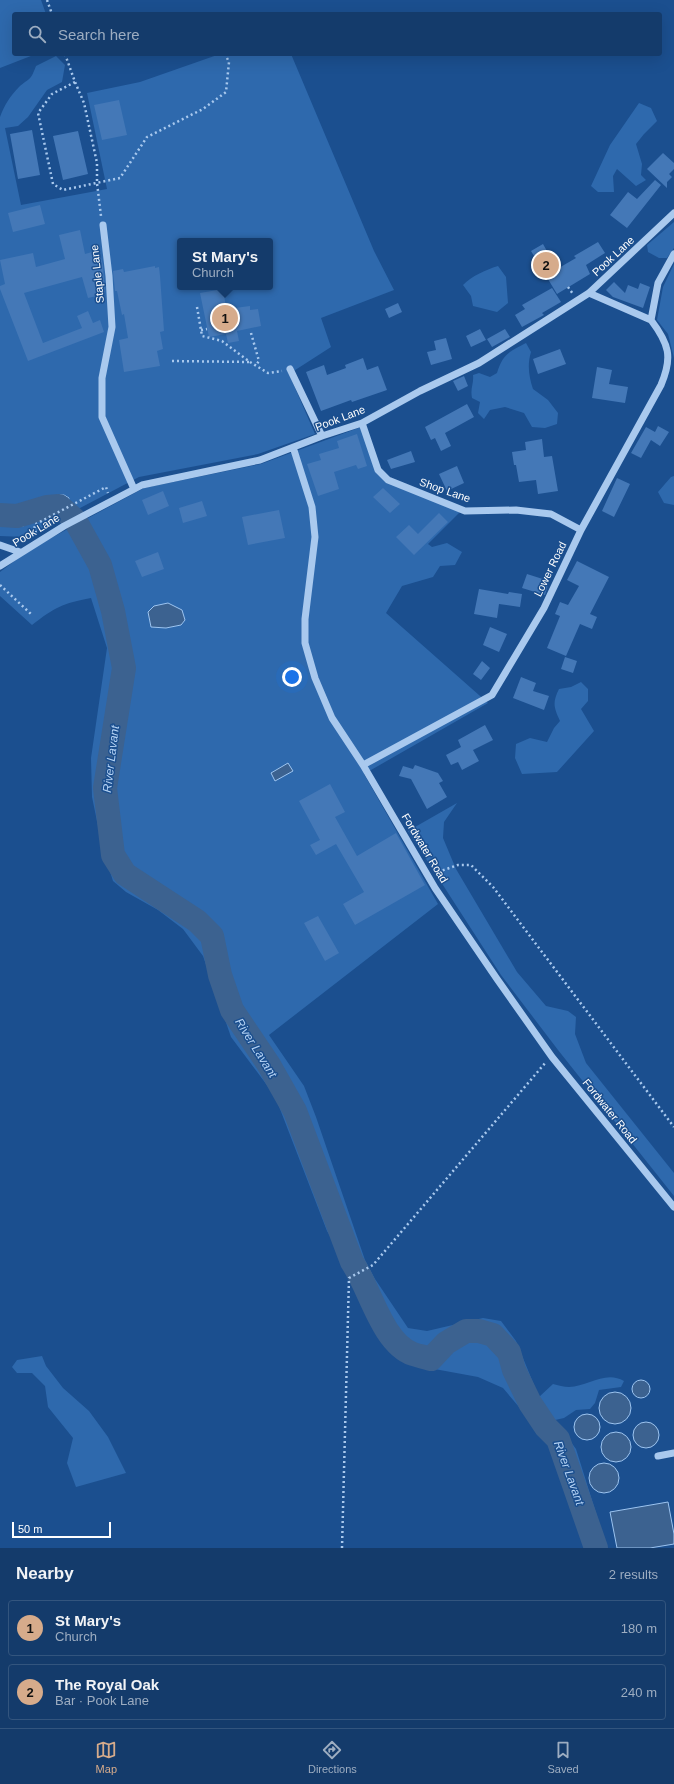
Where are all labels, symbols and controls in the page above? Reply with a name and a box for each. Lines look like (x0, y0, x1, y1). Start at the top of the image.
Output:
search box (12, 12, 662, 56)
icon: search (26, 23, 48, 45)
text: Search here (58, 26, 140, 43)
street label: Pook Lane (590, 234, 636, 278)
popup (177, 238, 273, 290)
street label: Staple Lane (88, 244, 106, 304)
text: St Mary's (192, 248, 258, 265)
pin: 2 (533, 250, 559, 280)
text: Church (192, 265, 234, 280)
pin: 1 (212, 303, 238, 333)
street label: Pook Lane (313, 403, 367, 433)
street label: Shop Lane (418, 476, 472, 504)
street label: Pook Lane (10, 511, 62, 549)
street label: Lower Road (532, 540, 568, 598)
your location (282, 667, 302, 687)
water label: River Lavant (100, 724, 122, 793)
street label: Fordwater Road (400, 811, 450, 885)
water label: River Lavant (232, 1016, 280, 1081)
street label: Fordwater Road (581, 1077, 639, 1145)
water label: River Lavant (551, 1439, 587, 1508)
scale bar (12, 1520, 111, 1539)
text: 50 m (18, 1523, 42, 1535)
text: Nearby (16, 1564, 74, 1583)
text: 2 results (609, 1567, 658, 1582)
text: St Mary's (55, 1612, 121, 1629)
text: 1 (26, 1621, 34, 1636)
text: 180 m (621, 1621, 657, 1636)
text: Church (55, 1629, 97, 1644)
text: The Royal Oak (55, 1676, 159, 1693)
text: 2 (26, 1685, 34, 1700)
text: 240 m (621, 1685, 657, 1700)
text: Bar · Pook Lane (55, 1693, 149, 1708)
tab: Map (95, 1739, 117, 1775)
tab: Directions (308, 1739, 357, 1775)
tab: Saved (547, 1739, 579, 1775)

